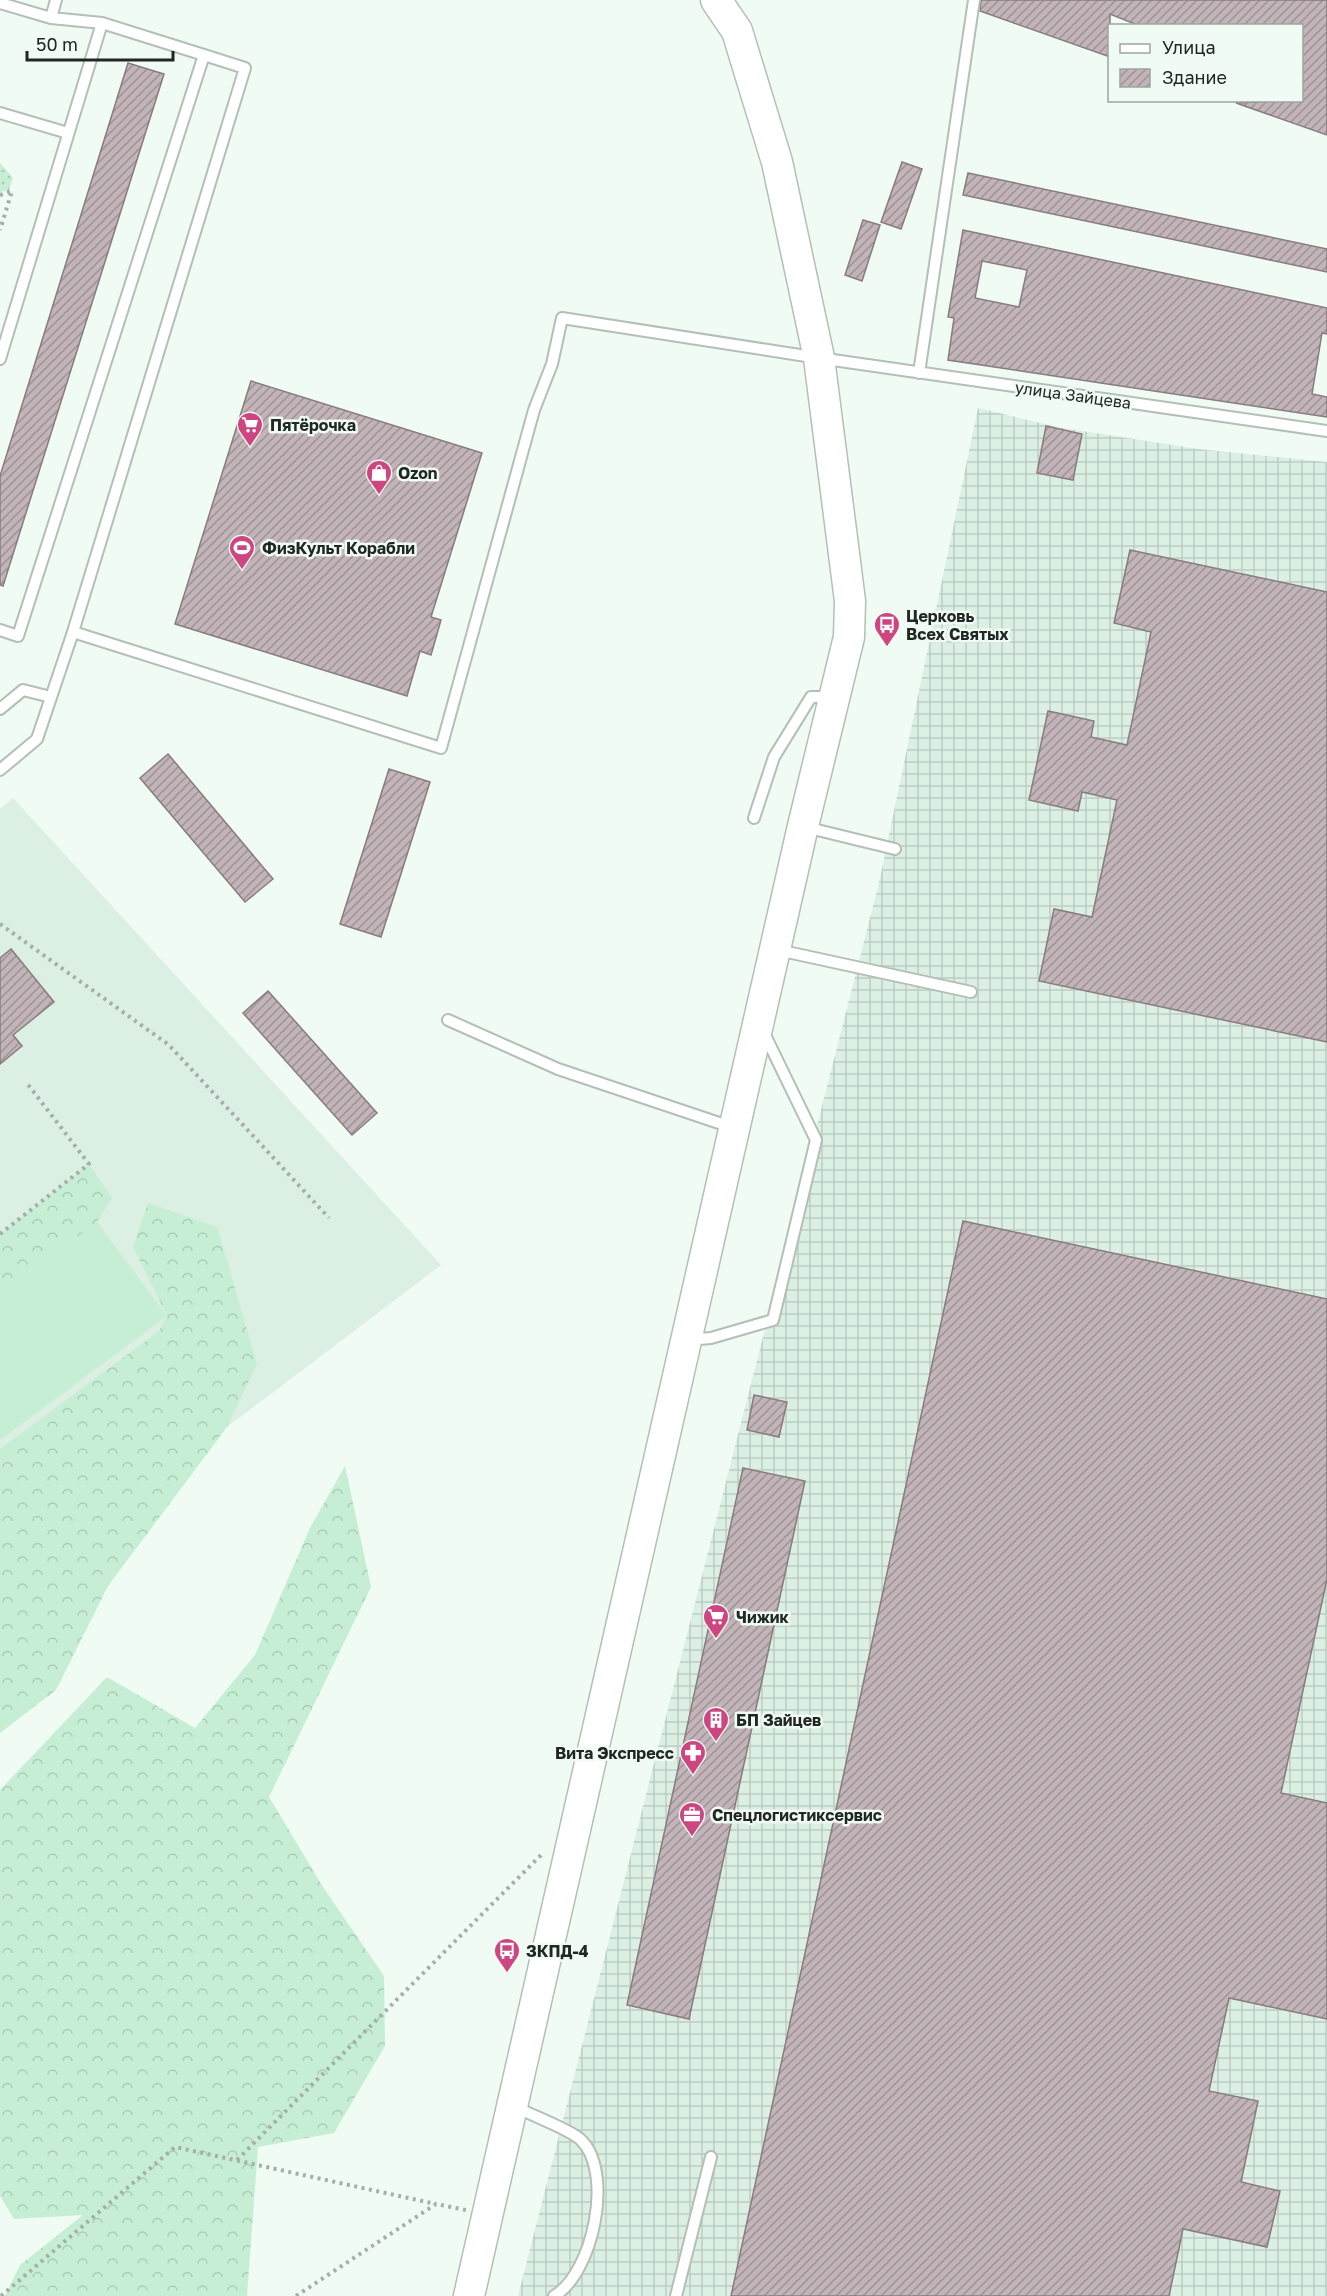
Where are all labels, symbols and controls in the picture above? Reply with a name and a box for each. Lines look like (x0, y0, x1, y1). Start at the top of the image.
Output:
scale bar (27, 24, 172, 62)
legend (1108, 24, 1303, 102)
text: 50 m (36, 33, 78, 55)
text: Улица (1162, 36, 1216, 58)
text: Здание (1162, 66, 1227, 88)
street label: улица Зайцева (1014, 377, 1132, 413)
supermarket icon: Пятёрочка (235, 410, 265, 448)
place label: Пятёрочка (270, 415, 356, 435)
shop icon: Ozon (364, 458, 394, 496)
place label: Ozon (398, 463, 438, 483)
sports icon: ФизКульт Корабли (227, 533, 257, 571)
place label: ФизКульт Корабли (262, 538, 415, 558)
place label: Церковь Всех Святых (906, 606, 1009, 644)
bus stop icon: Церковь Всех Святых (872, 610, 902, 648)
supermarket icon: Чижик (701, 1602, 731, 1640)
place label: Чижик (736, 1607, 790, 1627)
building icon: БП Зайцев (701, 1705, 731, 1743)
place label: БП Зайцев (736, 1710, 821, 1730)
pharmacy icon: Вита Экспресс (678, 1738, 708, 1776)
place label: Вита Экспресс (555, 1743, 674, 1763)
office icon: Спецлогистиксервис (677, 1800, 707, 1838)
place label: Спецлогистиксервис (712, 1805, 882, 1825)
bus stop icon: ЗКПД-4 (492, 1936, 522, 1974)
place label: ЗКПД-4 (526, 1941, 589, 1961)

